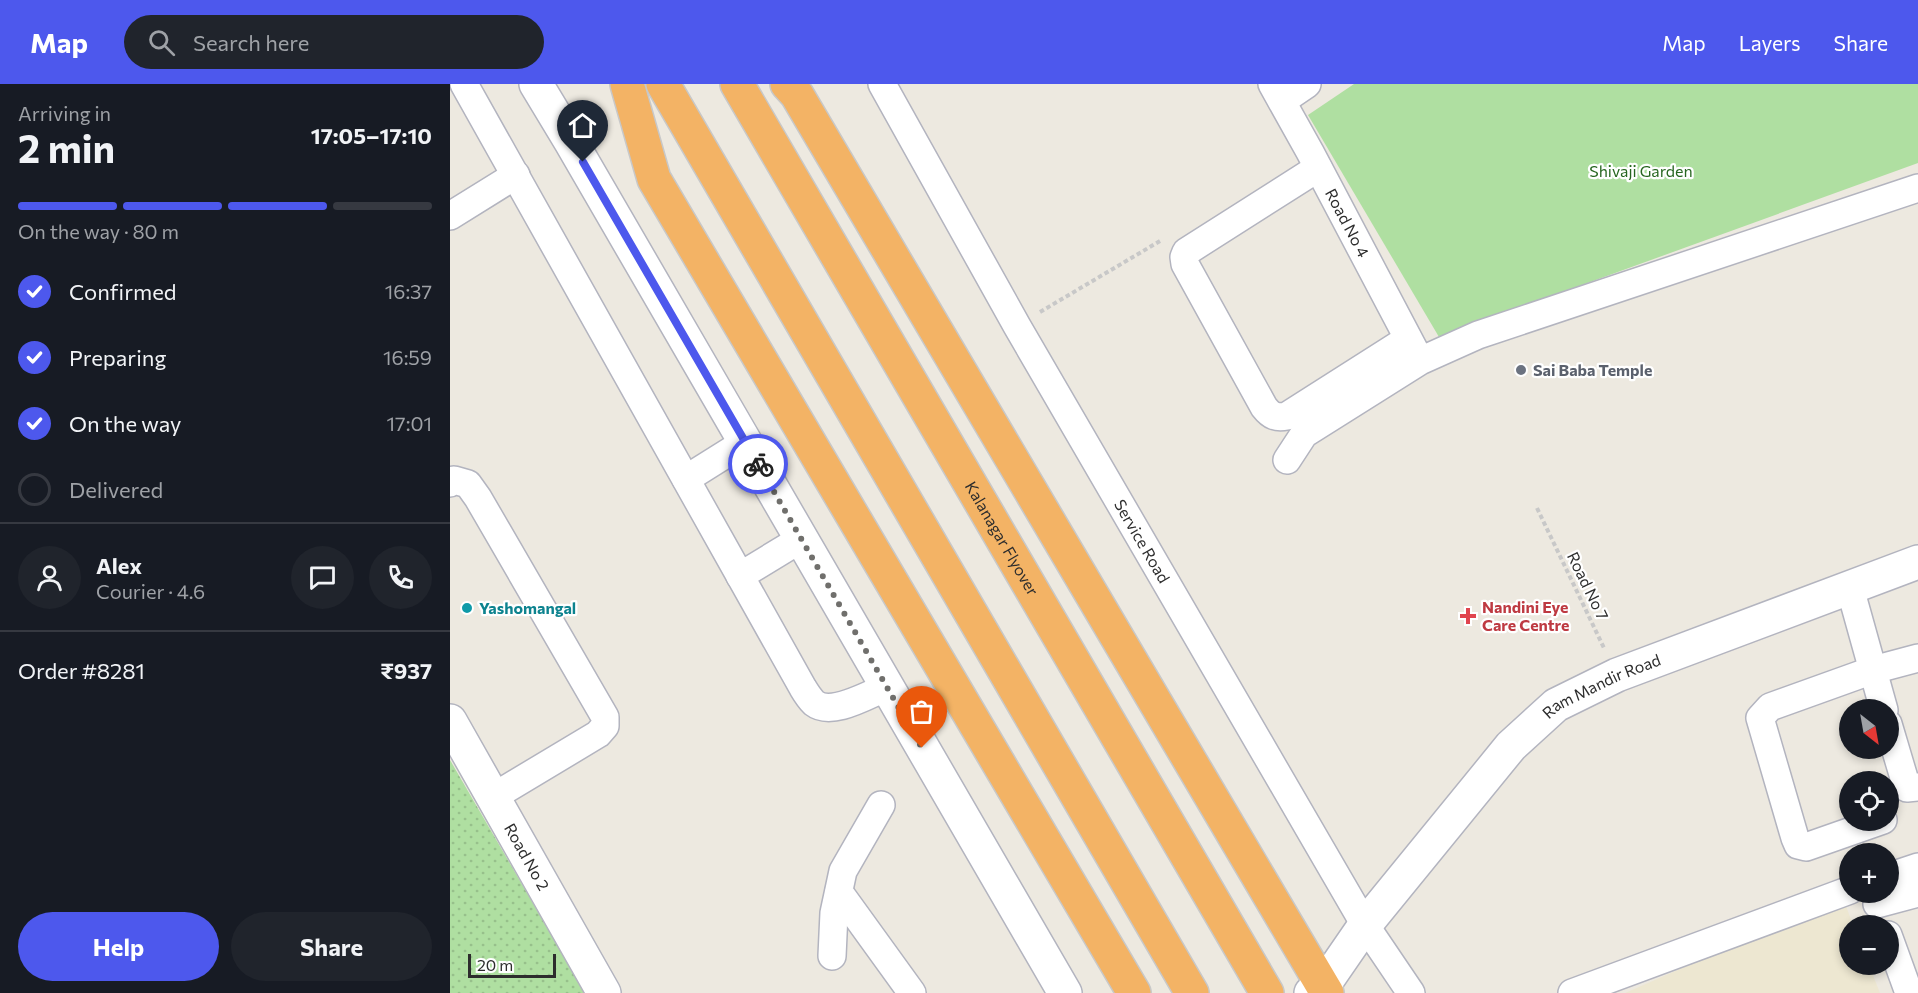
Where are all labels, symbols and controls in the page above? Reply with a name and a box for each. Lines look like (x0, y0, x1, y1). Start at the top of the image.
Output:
search box (124, 15, 544, 69)
text: Map (30, 25, 88, 59)
icon: search (145, 26, 178, 59)
text: Search here (193, 29, 309, 56)
text: Map (1662, 30, 1706, 55)
text: Layers (1739, 30, 1801, 55)
text: Share (1834, 30, 1888, 55)
pin (557, 100, 608, 162)
text: Arriving in (18, 101, 111, 125)
icon: home (566, 109, 599, 142)
text: 17:05–17:10 (311, 122, 432, 149)
text: 2 min (18, 123, 115, 171)
park label: Shivaji Garden (1589, 161, 1693, 180)
street label: Road No 4 (1322, 185, 1374, 260)
text: On the way · 80 m (18, 219, 179, 243)
icon: check (18, 275, 51, 308)
text: Confirmed (69, 278, 176, 305)
text: 16:37 (385, 279, 432, 303)
icon: check (18, 341, 51, 374)
text: Preparing (69, 344, 166, 371)
text: 16:59 (383, 345, 432, 369)
place label: Sai Baba Temple (1533, 360, 1652, 379)
marker: Sai Baba Temple (1514, 363, 1528, 377)
icon: check (18, 407, 51, 440)
text: On the way (69, 410, 181, 437)
text: 17:01 (387, 411, 432, 435)
courier (728, 434, 788, 494)
icon: bike (742, 448, 775, 481)
text: Delivered (69, 476, 163, 503)
street label: Kalanagar Flyover (962, 478, 1043, 599)
street label: Service Road (1111, 496, 1174, 586)
button: person (18, 546, 81, 609)
button: chat (291, 546, 354, 609)
button: phone (369, 546, 432, 609)
street label: Road No 7 (1564, 549, 1613, 623)
text: Alex (96, 552, 142, 579)
text: Courier · 4.6 (96, 579, 205, 603)
place label: Nandini Eye Care Centre (1482, 597, 1569, 634)
place label: Yashomangal (479, 598, 576, 617)
marker: Yashomangal (460, 601, 474, 615)
marker: Nandini Eye Care Centre (1459, 607, 1477, 625)
street label: Ram Mandir Road (1538, 650, 1663, 722)
text: Order #8281 (18, 657, 145, 684)
text: ₹937 (380, 657, 432, 684)
pin (896, 686, 947, 748)
icon: bag (905, 695, 938, 728)
north arrow (1839, 699, 1899, 759)
map controls (1839, 699, 1899, 975)
button: locate (1839, 771, 1899, 831)
street label: Road No 2 (501, 820, 554, 894)
button: + (1839, 843, 1899, 903)
button: Help (18, 912, 219, 981)
button: Share (231, 912, 432, 981)
button: − (1839, 915, 1899, 975)
scale bar (468, 951, 556, 978)
text: 20 m (477, 955, 513, 974)

